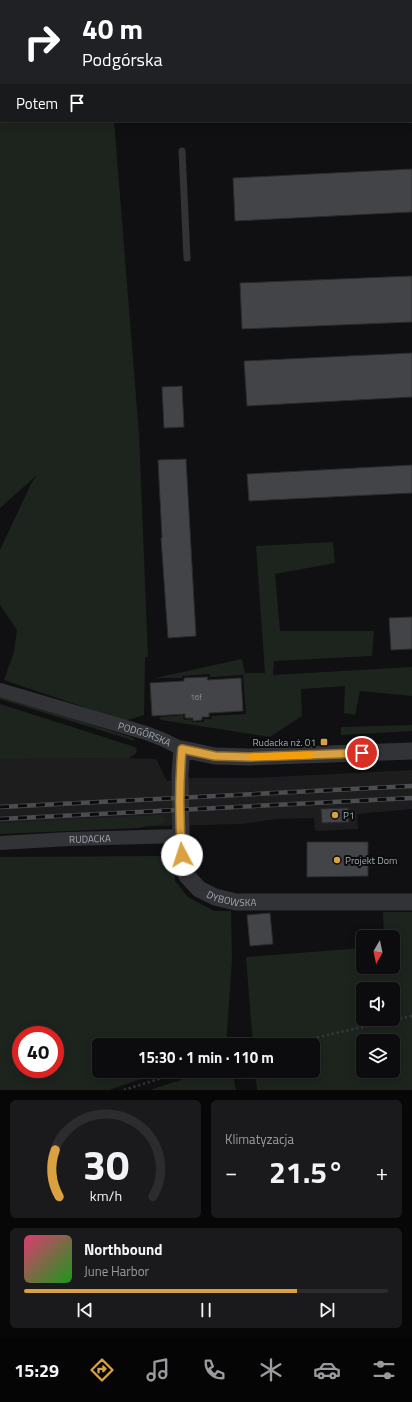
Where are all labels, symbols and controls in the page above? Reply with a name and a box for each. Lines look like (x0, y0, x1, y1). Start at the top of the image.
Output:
text: 40 m (82, 7, 143, 50)
icon: right (16, 16, 68, 68)
text: Podgórska (82, 46, 163, 73)
text: Potem (16, 92, 58, 115)
icon: arrive (66, 92, 88, 114)
house number: 16f (190, 691, 202, 703)
street label: PODGÓRSKA (116, 718, 174, 750)
place label: Rudacka nż. 01 (252, 735, 316, 750)
pin (345, 736, 379, 770)
marker: Rudacka nż. 01 (319, 737, 329, 747)
icon: arrive (351, 742, 373, 764)
place label: P1 (343, 808, 355, 823)
marker: P1 (330, 810, 340, 820)
street label: RUDACKA (69, 830, 111, 846)
position arrow (161, 834, 203, 876)
place label: Projekt Dom (345, 853, 397, 868)
marker: Projekt Dom (332, 855, 342, 865)
street label: DYBOWSKA (204, 887, 256, 910)
north arrow (356, 930, 400, 974)
map controls (356, 930, 400, 1078)
button: sound (356, 982, 400, 1026)
speed limit sign: 40 (12, 1026, 64, 1078)
button: layers (356, 1034, 400, 1078)
text: 15:30 · 1 min · 110 m (138, 1046, 274, 1069)
text: Klimatyzacja (225, 1129, 294, 1149)
text: 30 (82, 1133, 129, 1196)
text: 21.5° (269, 1149, 344, 1195)
text: − (225, 1155, 237, 1189)
text: + (376, 1155, 388, 1189)
text: km/h (89, 1185, 122, 1207)
text: Northbound (84, 1238, 163, 1261)
text: June Harbor (84, 1261, 149, 1281)
icon: previous (74, 1299, 96, 1321)
icon: pause (195, 1299, 217, 1321)
icon: next (316, 1299, 338, 1321)
icon: directions (88, 1356, 116, 1384)
icon: music (144, 1356, 172, 1384)
icon: phone (200, 1356, 228, 1384)
icon: climate (257, 1356, 285, 1384)
icon: car (313, 1356, 341, 1384)
icon: filters (370, 1356, 398, 1384)
text: 15:29 (14, 1357, 59, 1384)

